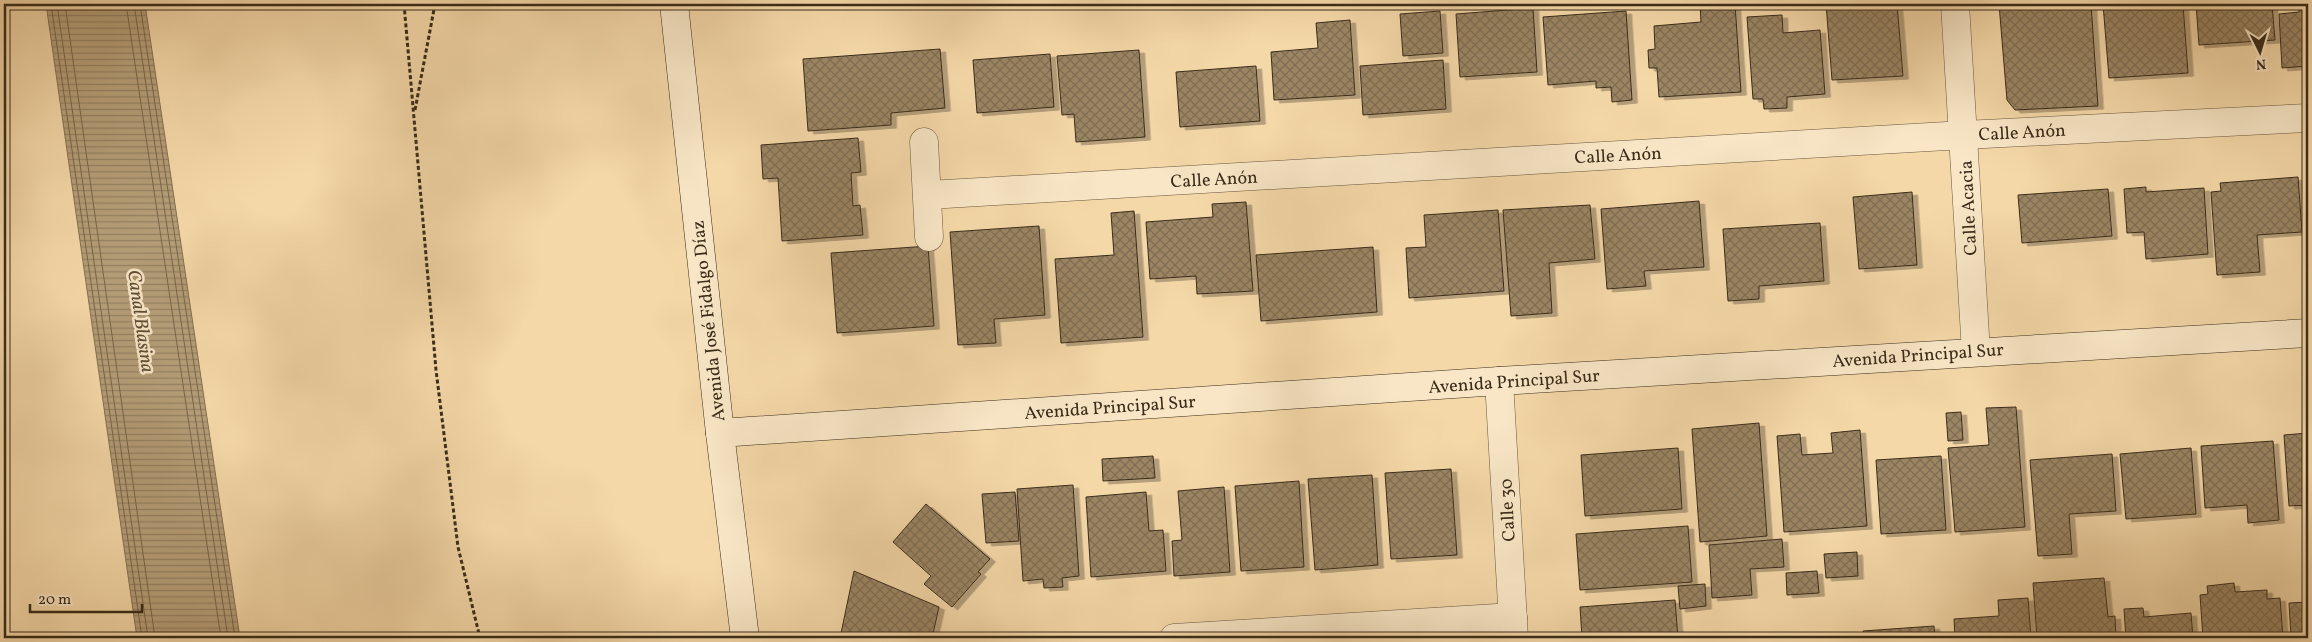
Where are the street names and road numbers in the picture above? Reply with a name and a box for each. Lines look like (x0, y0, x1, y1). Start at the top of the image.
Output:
street label: Calle Anón (1978, 119, 2067, 148)
street label: Calle Anón (1574, 142, 1663, 171)
street label: Calle Acacia (1955, 160, 1984, 256)
street label: Calle Anón (1170, 166, 1259, 195)
street label: Avenida José Fidalgo Díaz (686, 219, 732, 423)
street label: Avenida Principal Sur (1832, 338, 2005, 375)
street label: Avenida Principal Sur (1428, 364, 1601, 401)
street label: Avenida Principal Sur (1024, 390, 1197, 427)
street label: Calle 30 (1494, 477, 1523, 542)

